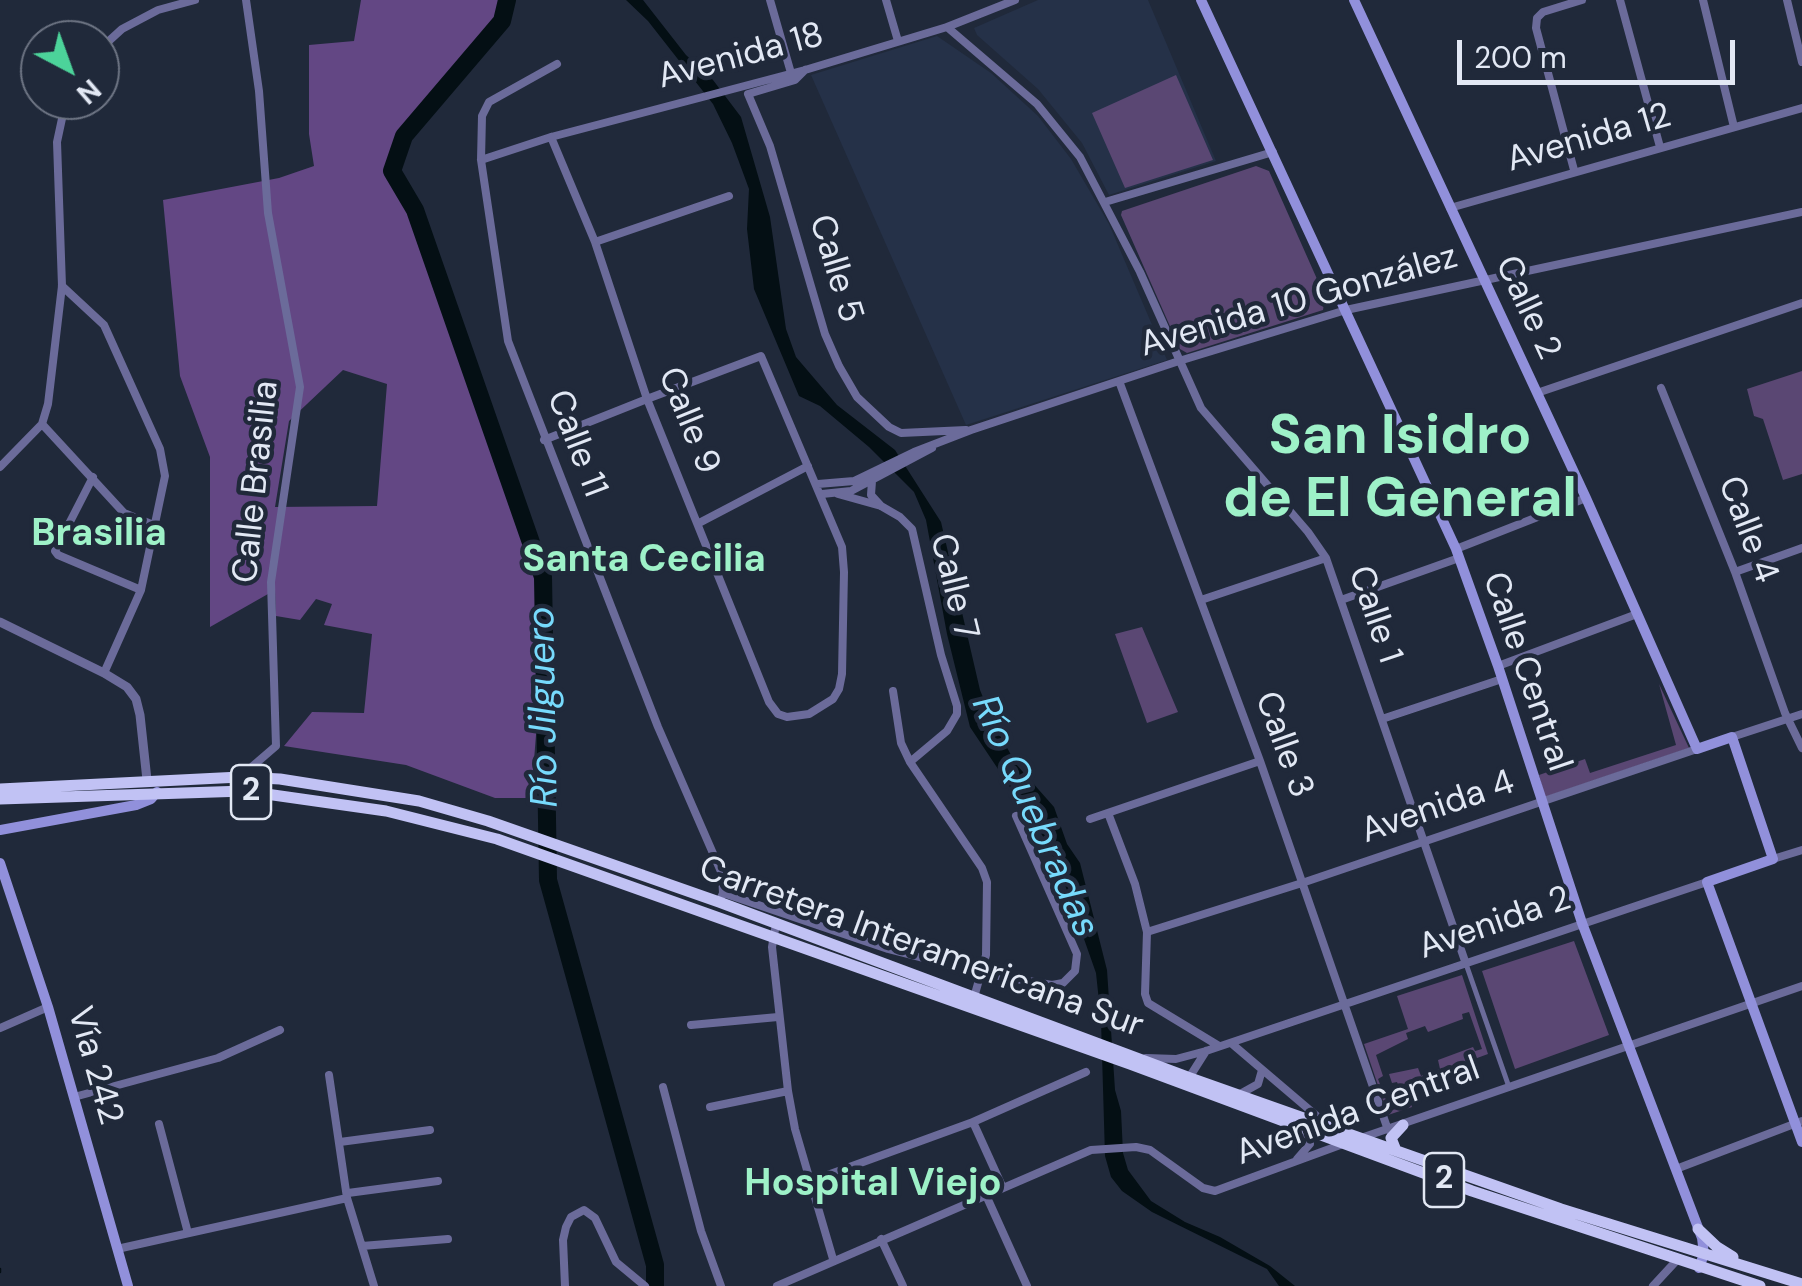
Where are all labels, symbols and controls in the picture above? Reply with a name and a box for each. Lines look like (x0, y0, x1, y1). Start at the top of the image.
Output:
street label: Avenida 18 (654, 15, 828, 99)
north arrow (20, 20, 120, 120)
scale bar (1462, 20, 1740, 82)
text: 200 m (1474, 38, 1567, 77)
text: N (69, 71, 109, 112)
street label: Avenida 12 (1502, 96, 1676, 182)
street label: Calle 5 (799, 210, 871, 328)
street label: Avenida 10 González (1136, 237, 1462, 367)
street label: Calle 2 (1485, 250, 1569, 366)
street label: Calle 9 (648, 362, 728, 480)
street label: Calle Brasilia (225, 379, 289, 585)
street label: Calle 11 (537, 385, 615, 503)
district label: San Isidro de El General (1223, 406, 1577, 535)
street label: Calle 4 (1708, 471, 1786, 589)
district label: Brasilia (31, 512, 167, 558)
street label: Calle 7 (920, 530, 986, 644)
district label: Santa Cecilia (522, 538, 766, 584)
street label: Calle 1 (1338, 561, 1410, 669)
street label: Calle Central (1472, 567, 1580, 777)
water label: Río Jilguero (520, 606, 570, 808)
street label: Calle 3 (1245, 686, 1321, 804)
water label: Río Quebradas (960, 689, 1108, 945)
street label: Avenida 4 (1356, 762, 1520, 854)
road number: 2 (231, 765, 271, 819)
street label: Carretera Interamericana Sur (693, 848, 1149, 1048)
street label: Avenida 2 (1414, 878, 1576, 970)
street label: Vía 242 (57, 1002, 131, 1130)
street label: Avenida Central (1230, 1048, 1486, 1176)
road number: 2 (1424, 1153, 1464, 1207)
district label: Hospital Viejo (744, 1162, 1002, 1208)

